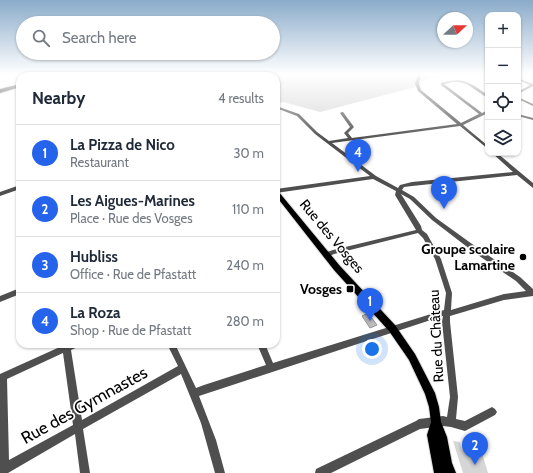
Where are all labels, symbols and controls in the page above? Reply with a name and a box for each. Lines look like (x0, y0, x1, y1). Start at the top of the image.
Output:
north arrow (437, 12, 473, 48)
map controls (485, 12, 521, 156)
button: + (485, 12, 521, 48)
search box (16, 16, 280, 60)
icon: search (30, 27, 52, 49)
text: Search here (62, 29, 137, 47)
button: − (485, 48, 521, 84)
button: locate (485, 84, 521, 120)
text: Nearby (32, 88, 85, 108)
text: 4 results (218, 90, 264, 106)
button: layers (485, 120, 521, 156)
text: La Pizza de Nico (70, 136, 175, 154)
pin: 4 (345, 139, 371, 172)
text: 1 (43, 145, 47, 161)
text: 30 m (234, 145, 264, 161)
text: Restaurant (70, 154, 129, 170)
pin: 3 (431, 176, 457, 209)
text: Les Aigues-Marines (70, 192, 195, 210)
street label: Rue des Vosges (296, 195, 368, 277)
text: 2 (42, 201, 48, 217)
text: 110 m (232, 201, 264, 217)
text: Place · Rue des Vosges (70, 210, 193, 226)
place label: Groupe scolaire Lamartine (421, 240, 515, 274)
text: Hubliss (70, 248, 118, 266)
marker: Groupe scolaire Lamartine (518, 252, 528, 262)
text: 3 (41, 257, 49, 273)
text: 240 m (226, 257, 264, 273)
text: Office · Rue de Pfastatt (70, 266, 196, 282)
place label: Vosges (300, 280, 342, 298)
marker: Vosges (345, 284, 355, 294)
pin: 1 (357, 288, 383, 321)
street label: Rue du Château (425, 289, 447, 383)
text: La Roza (70, 304, 120, 322)
text: 4 (41, 313, 49, 329)
text: 280 m (226, 313, 264, 329)
text: Shop · Rue de Pfastatt (70, 322, 191, 338)
your location (362, 339, 382, 359)
street label: Rue des Gymnastes (17, 362, 151, 448)
pin: 2 (462, 432, 488, 465)

